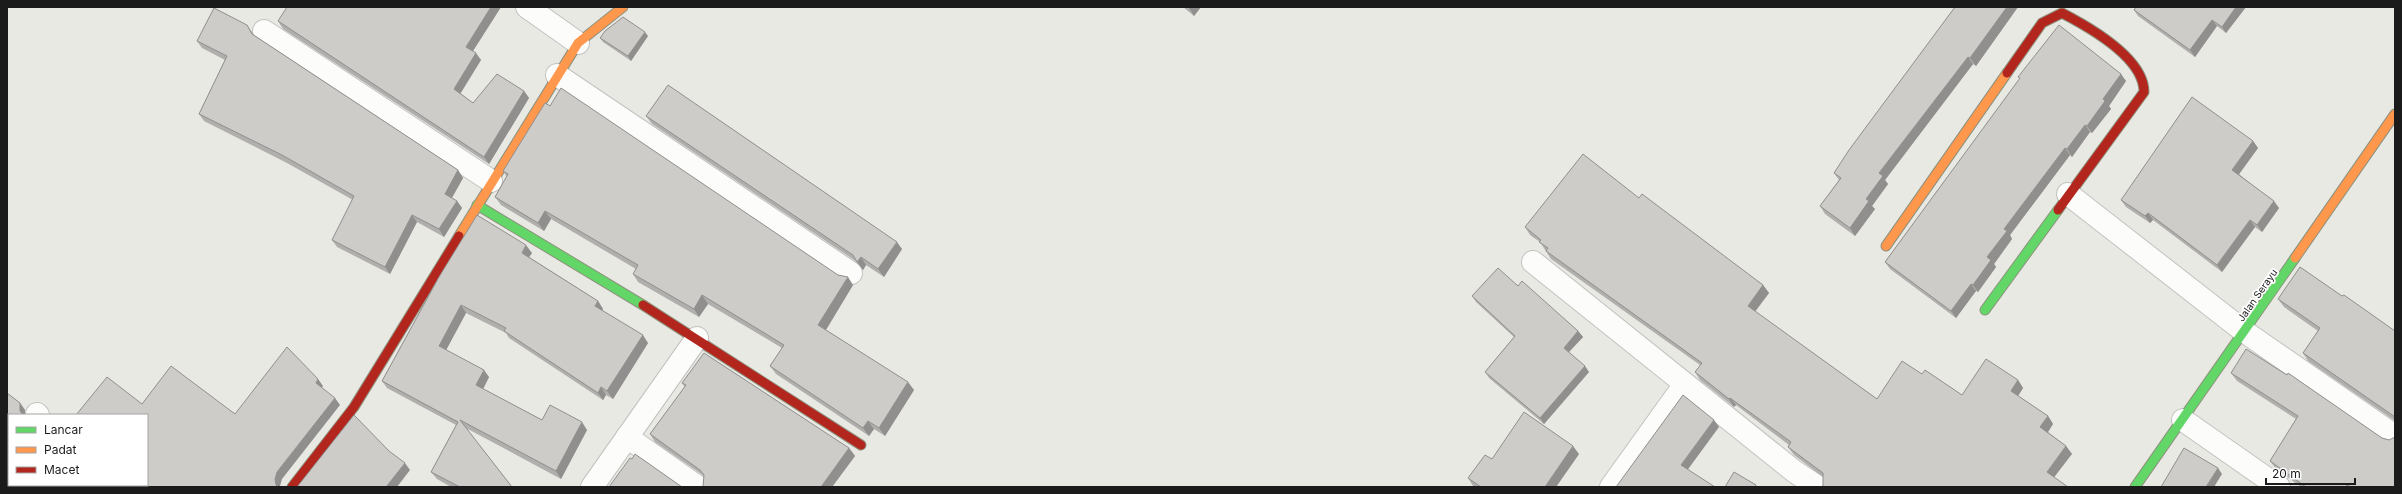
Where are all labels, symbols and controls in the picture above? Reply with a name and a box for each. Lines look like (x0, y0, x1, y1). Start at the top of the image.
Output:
street label: Jalan Serayu (2235, 266, 2279, 323)
legend (8, 414, 148, 486)
text: Lancar (44, 422, 83, 437)
text: Padat (44, 442, 76, 457)
scale bar (2266, 460, 2355, 486)
text: Macet (44, 462, 79, 477)
text: 20 m (2272, 466, 2301, 481)

